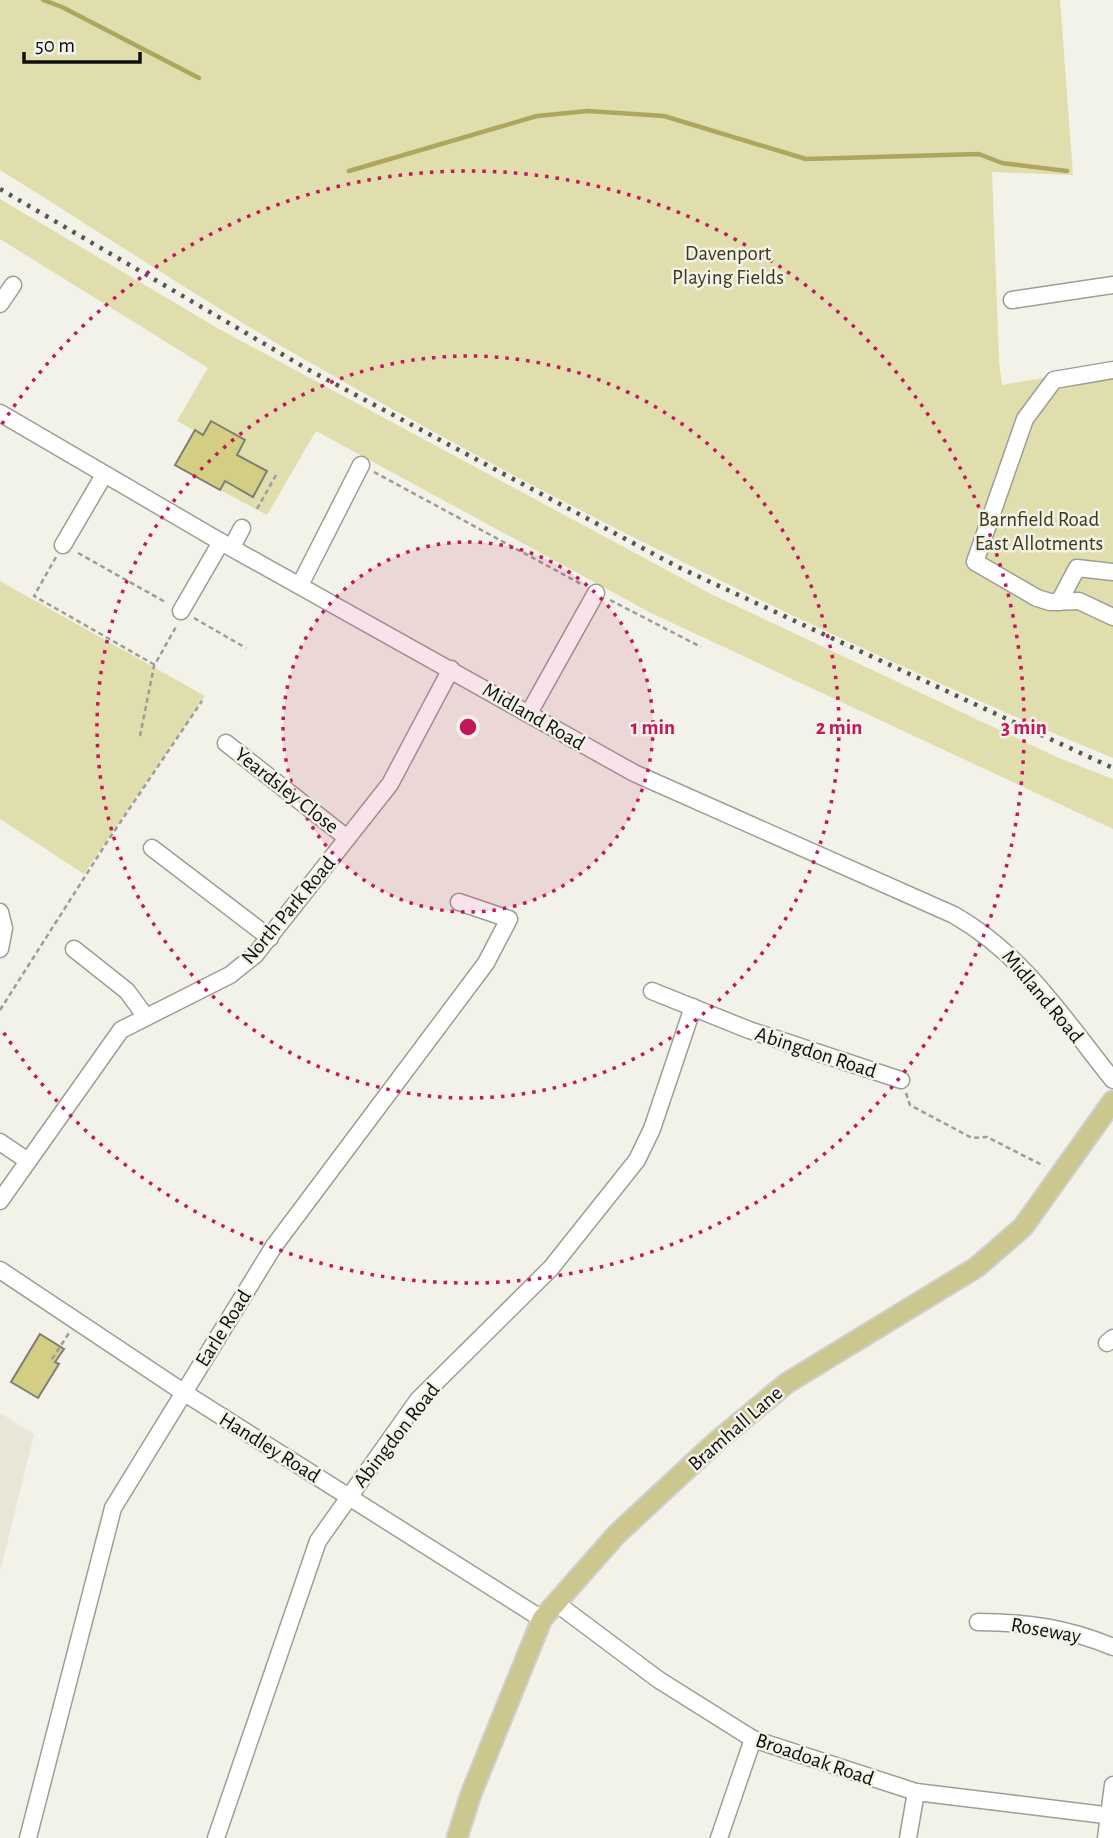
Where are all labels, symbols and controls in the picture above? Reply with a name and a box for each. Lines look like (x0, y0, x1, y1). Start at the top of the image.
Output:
scale bar (24, 21, 140, 65)
text: 50 m (35, 35, 75, 56)
park label: Davenport Playing Fields (672, 243, 784, 288)
park label: Barnfield Road East Allotments (975, 509, 1103, 554)
street label: Midland Road (479, 679, 589, 754)
centre of rings (456, 715, 480, 739)
text: 1 min (631, 717, 675, 738)
text: 2 min (816, 717, 862, 738)
text: 3 min (1001, 717, 1047, 738)
street label: Yeardsley Close (231, 743, 343, 837)
street label: North Park Road (237, 852, 339, 968)
street label: Midland Road (998, 946, 1087, 1047)
street label: Abingdon Road (753, 1023, 879, 1082)
street label: Earle Road (192, 1286, 255, 1370)
street label: Abingdon Road (349, 1379, 444, 1491)
street label: Bramhall Lane (684, 1382, 786, 1475)
street label: Handley Road (216, 1408, 324, 1487)
street label: Roseway (1009, 1614, 1083, 1647)
street label: Broadoak Road (753, 1729, 877, 1790)

